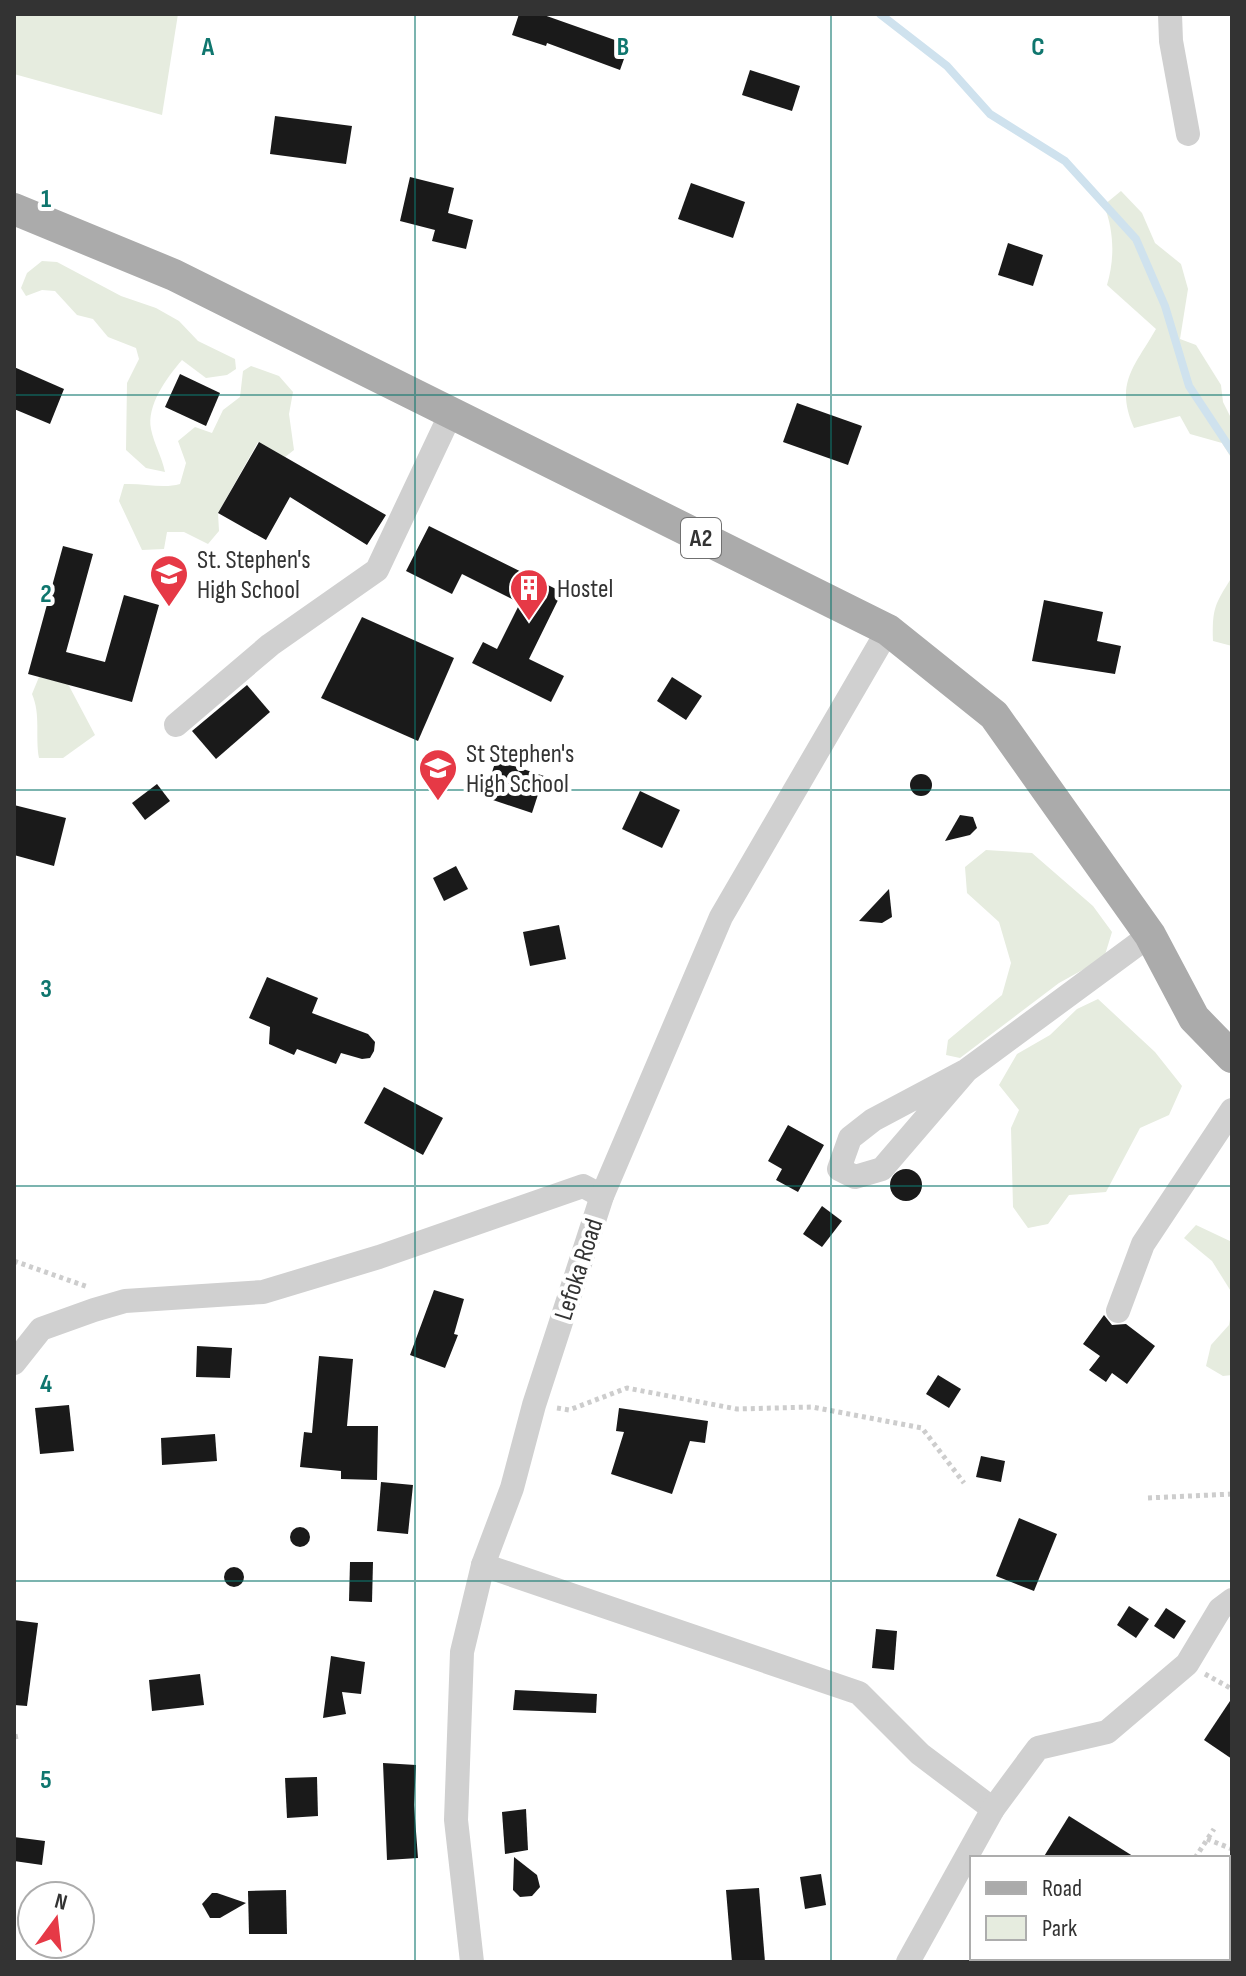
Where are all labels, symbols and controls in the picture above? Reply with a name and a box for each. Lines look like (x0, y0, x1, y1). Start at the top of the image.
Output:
text: A (201, 32, 215, 63)
text: B (617, 32, 629, 63)
text: C (1031, 32, 1045, 63)
text: 1 (41, 184, 51, 215)
road number: A2 (681, 518, 721, 558)
place label: St. Stephen's High School (197, 545, 311, 606)
school or university icon: St. Stephen's High School (148, 553, 190, 608)
building icon: Hostel (508, 567, 550, 622)
place label: Hostel (557, 574, 613, 605)
text: 2 (40, 579, 52, 610)
place label: St Stephen's High School (466, 739, 574, 800)
school or university icon: St Stephen's High School (417, 747, 459, 802)
text: 3 (40, 974, 52, 1005)
street label: Lefoka Road (548, 1215, 610, 1324)
text: 4 (40, 1369, 52, 1400)
text: 5 (40, 1765, 52, 1796)
legend (970, 1856, 1230, 1960)
text: Road (1042, 1874, 1082, 1903)
north arrow (16, 1880, 96, 1960)
text: N (52, 1888, 70, 1917)
text: Park (1042, 1914, 1077, 1943)

